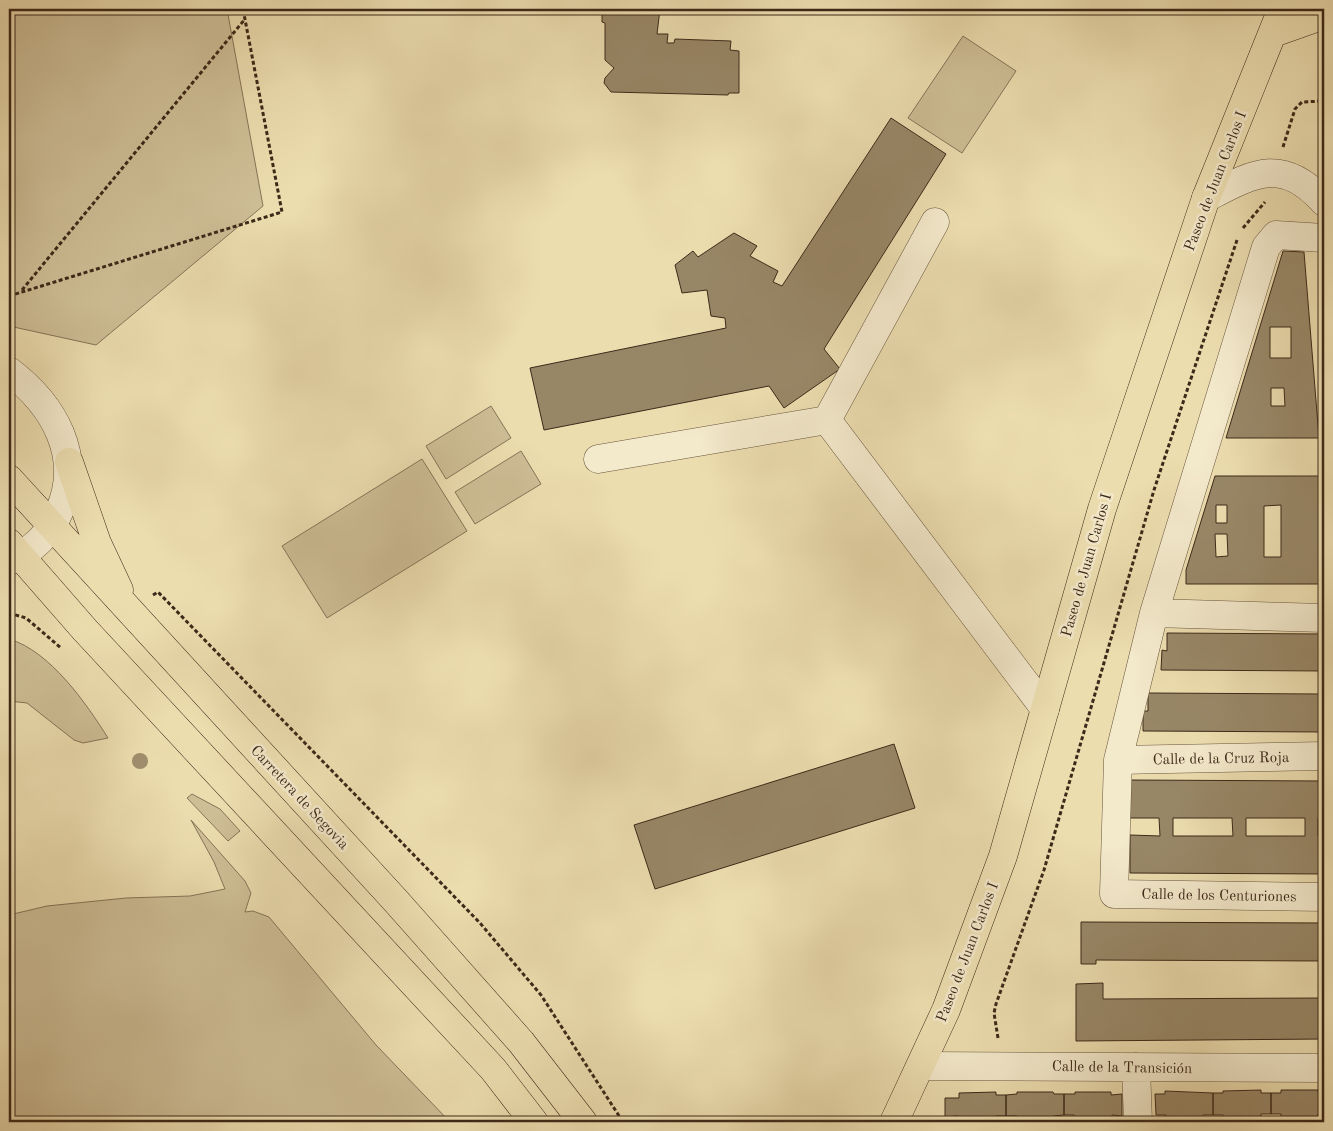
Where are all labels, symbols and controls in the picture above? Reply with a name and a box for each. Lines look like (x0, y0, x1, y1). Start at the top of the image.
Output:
street label: Paseo de Juan Carlos I (1183, 109, 1250, 254)
street label: Paseo de Juan Carlos I (1060, 492, 1115, 639)
street label: Carretera de Segovia (247, 743, 351, 853)
street label: Calle de la Cruz Roja (1153, 751, 1290, 768)
street label: Paseo de Juan Carlos I (935, 880, 1002, 1025)
street label: Calle de los Centuriones (1141, 888, 1297, 905)
street label: Calle de la Transición (1052, 1060, 1192, 1077)

